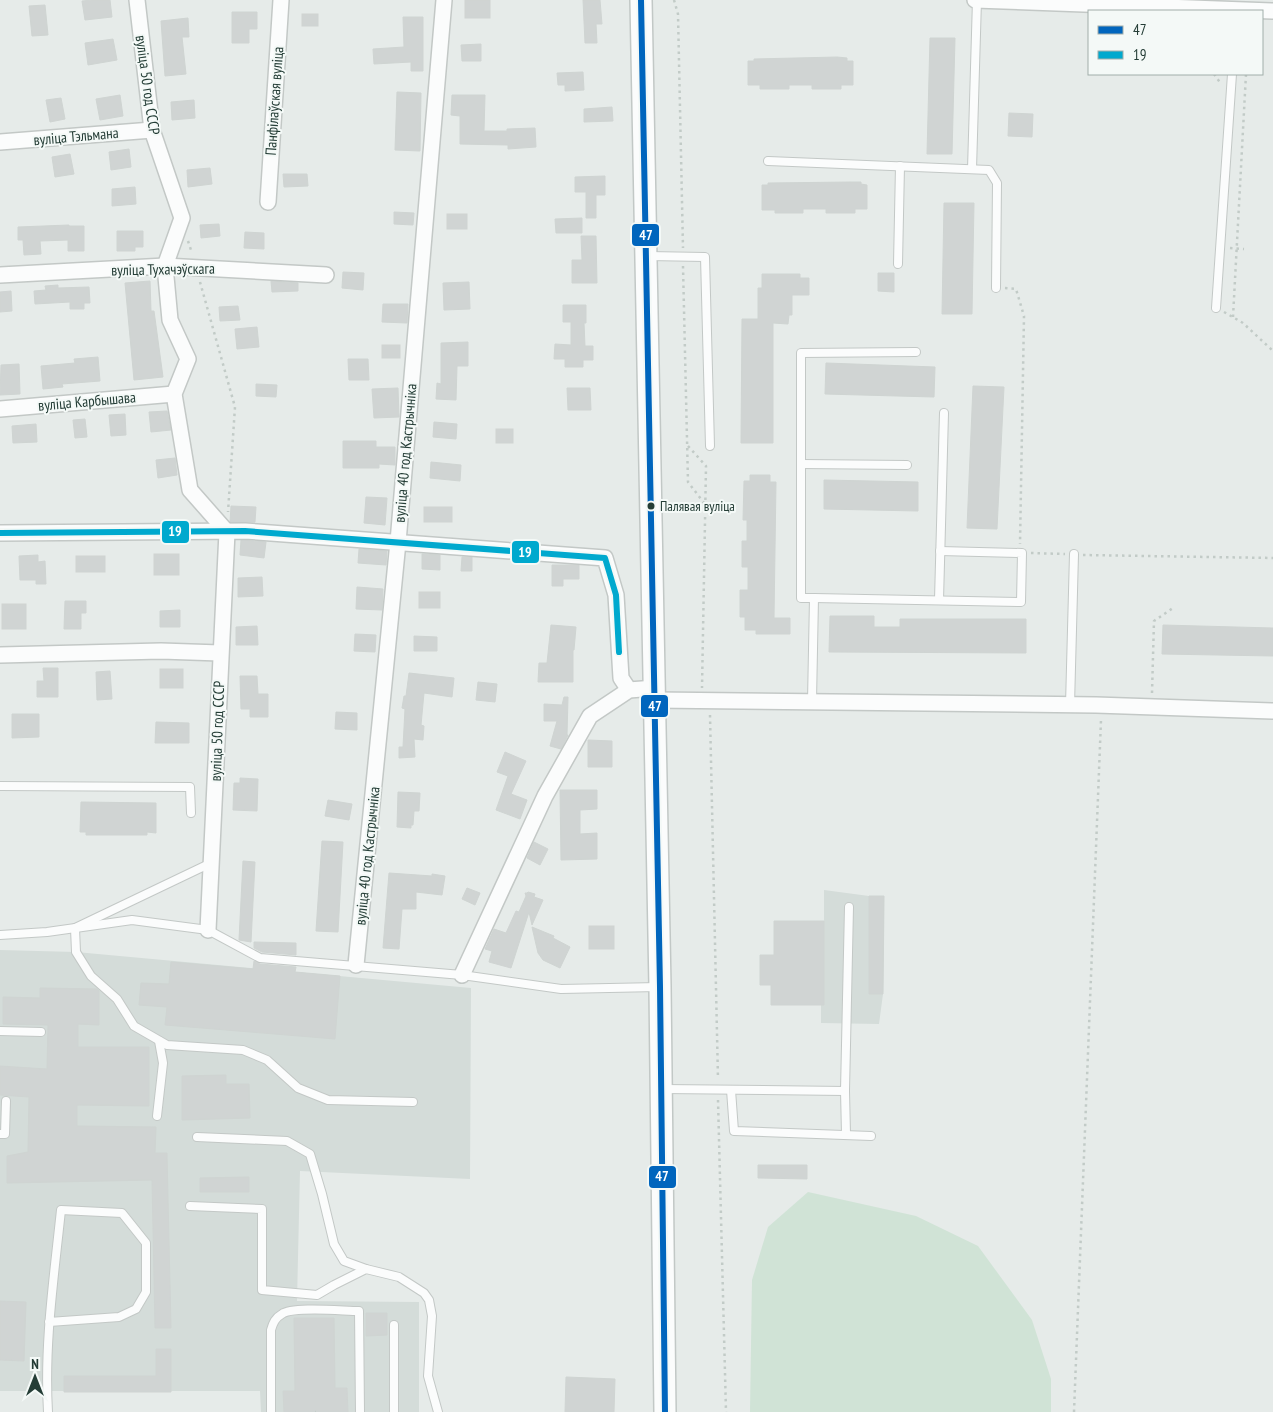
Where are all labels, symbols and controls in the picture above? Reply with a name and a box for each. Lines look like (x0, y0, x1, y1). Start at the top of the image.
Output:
legend (1088, 10, 1263, 75)
text: 47 (1133, 20, 1147, 39)
street label: вуліца 50 год СССР (132, 34, 164, 136)
text: 19 (1133, 45, 1147, 64)
street label: Панфілаўская вуліца (261, 46, 287, 156)
street label: вуліца Тэльмана (33, 123, 119, 149)
line badge: 47 (631, 223, 660, 247)
text: 47 (639, 226, 653, 244)
street label: вуліца Тухачэўскага (111, 259, 215, 279)
street label: вуліца 40 год Кастрычніка (389, 383, 421, 523)
street label: вуліца Карбышава (37, 387, 137, 415)
place label: Палявая вуліца (660, 497, 735, 515)
marker: Палявая вуліца (646, 501, 656, 511)
line badge: 19 (161, 520, 190, 544)
text: 19 (168, 522, 182, 540)
line badge: 19 (511, 540, 540, 564)
text: 19 (518, 543, 532, 561)
street label: вуліца 50 год СССР (206, 680, 228, 782)
line badge: 47 (640, 694, 669, 718)
text: 47 (648, 697, 662, 715)
street label: вуліца 40 год Кастрычніка (350, 786, 384, 926)
line badge: 47 (648, 1165, 677, 1189)
text: 47 (655, 1167, 669, 1185)
north arrow (10, 1352, 60, 1402)
text: N (31, 1355, 39, 1373)

